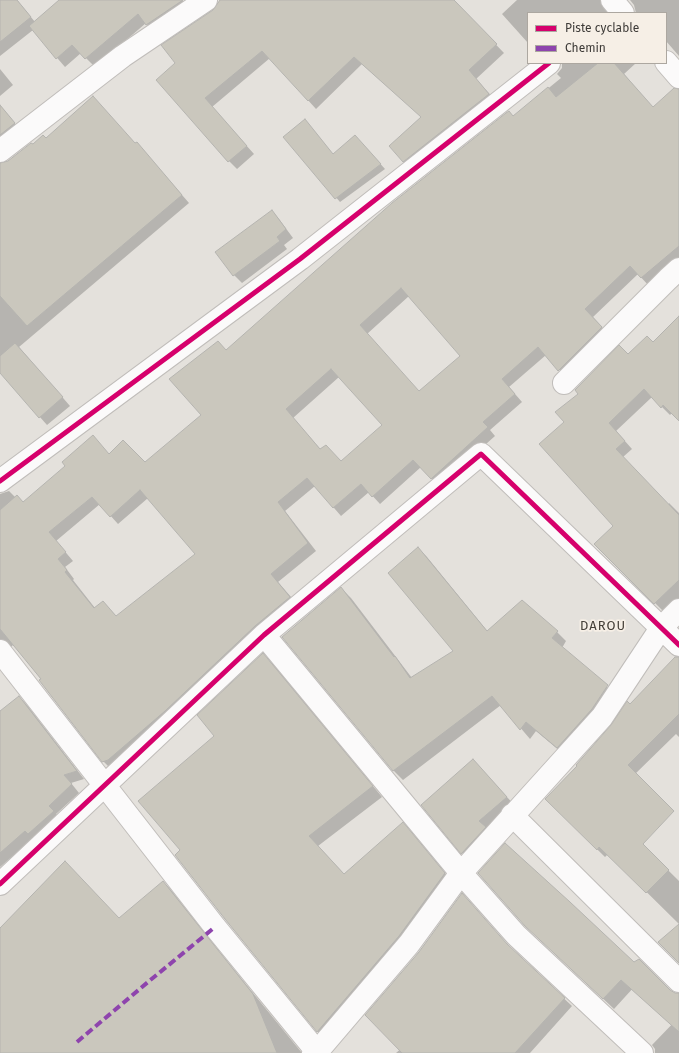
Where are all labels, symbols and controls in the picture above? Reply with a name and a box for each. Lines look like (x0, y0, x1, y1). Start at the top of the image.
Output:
legend (527, 12, 667, 64)
text: Piste cyclable (565, 21, 639, 35)
text: Chemin (565, 41, 606, 55)
district label: DAROU (580, 618, 626, 634)

